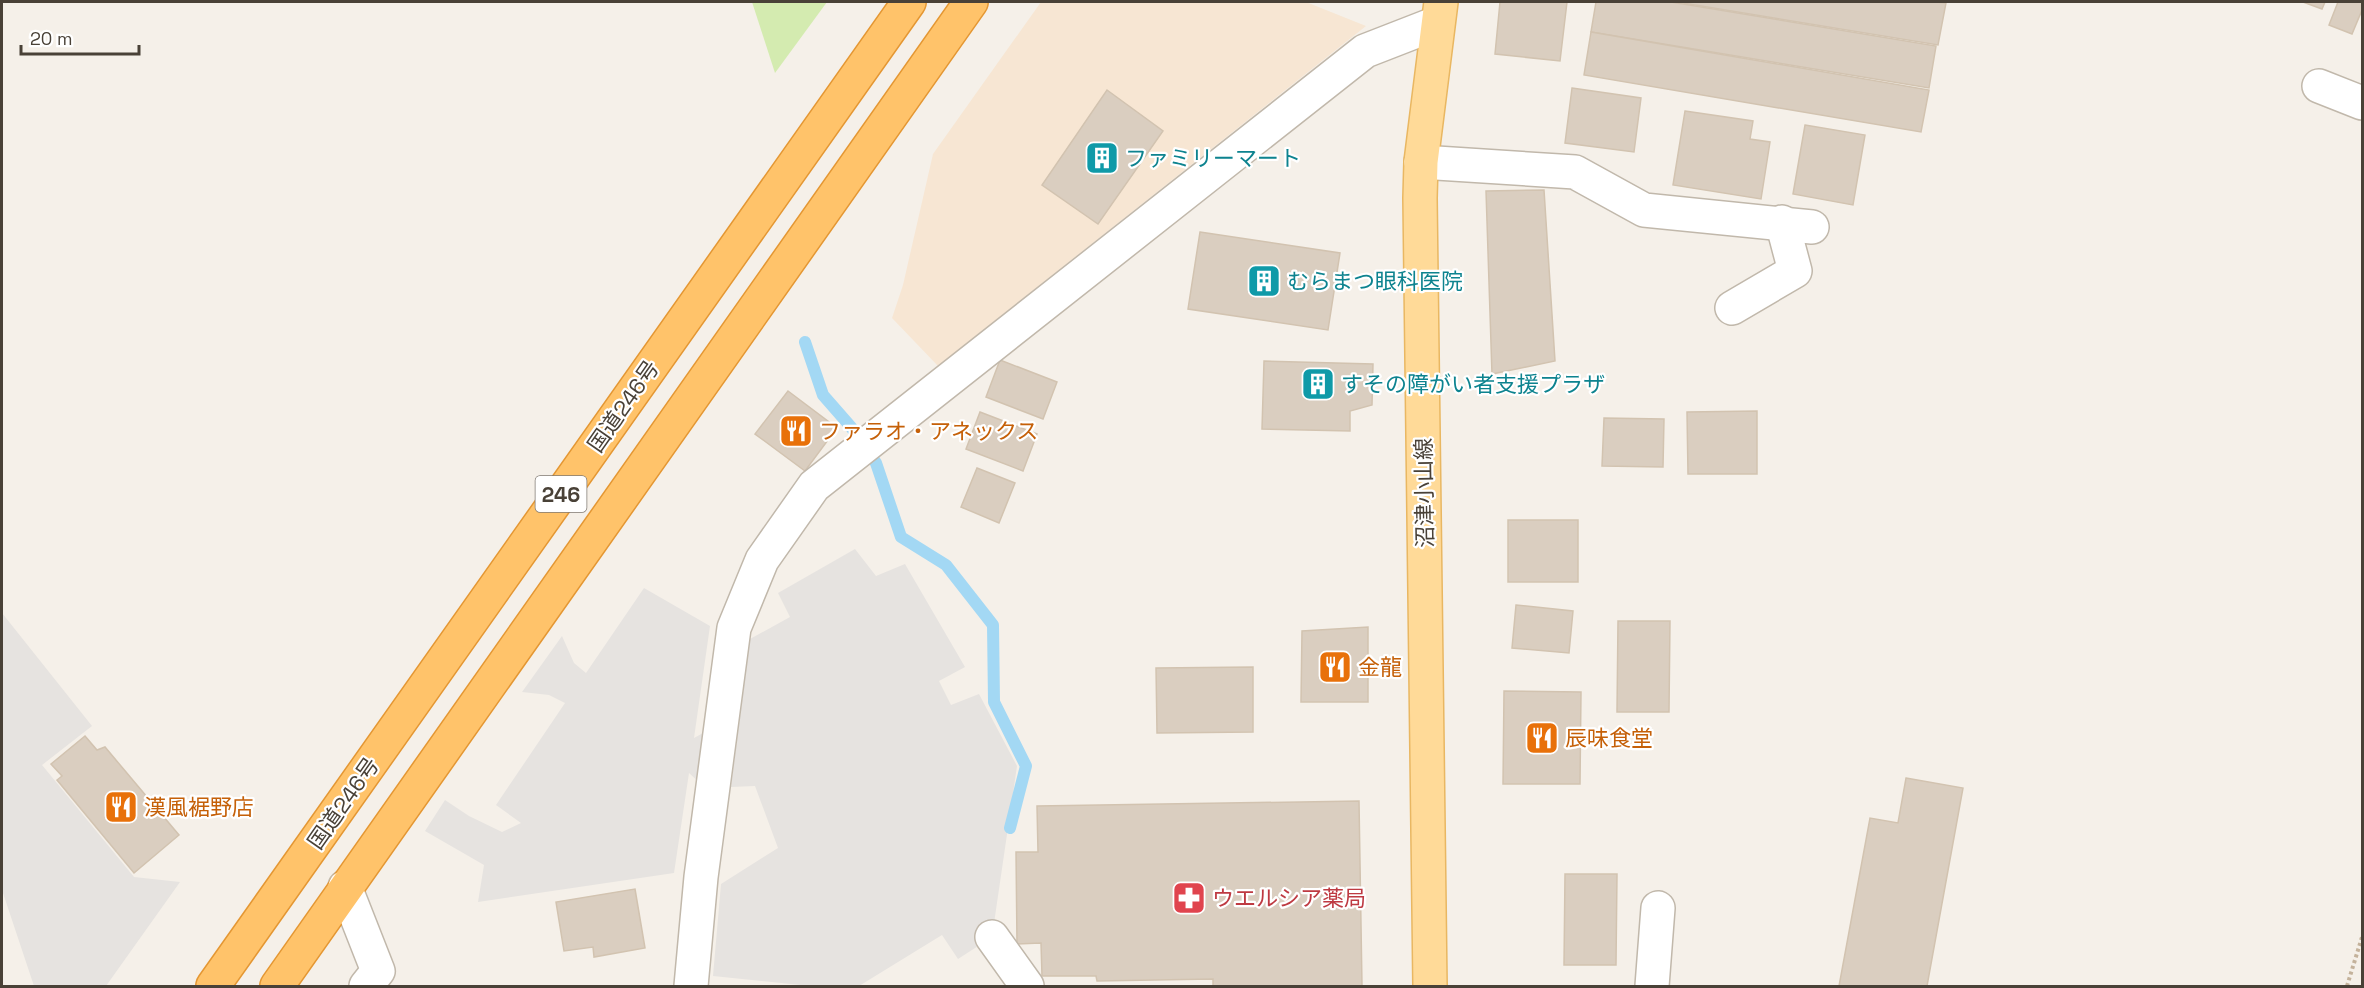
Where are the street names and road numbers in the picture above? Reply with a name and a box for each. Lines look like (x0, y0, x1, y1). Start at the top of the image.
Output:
street label: 国道246号 (581, 355, 665, 457)
street label: 沼津小山線 (1409, 438, 1439, 548)
road number: 246 (536, 476, 586, 512)
street label: 国道246号 (301, 752, 385, 854)

